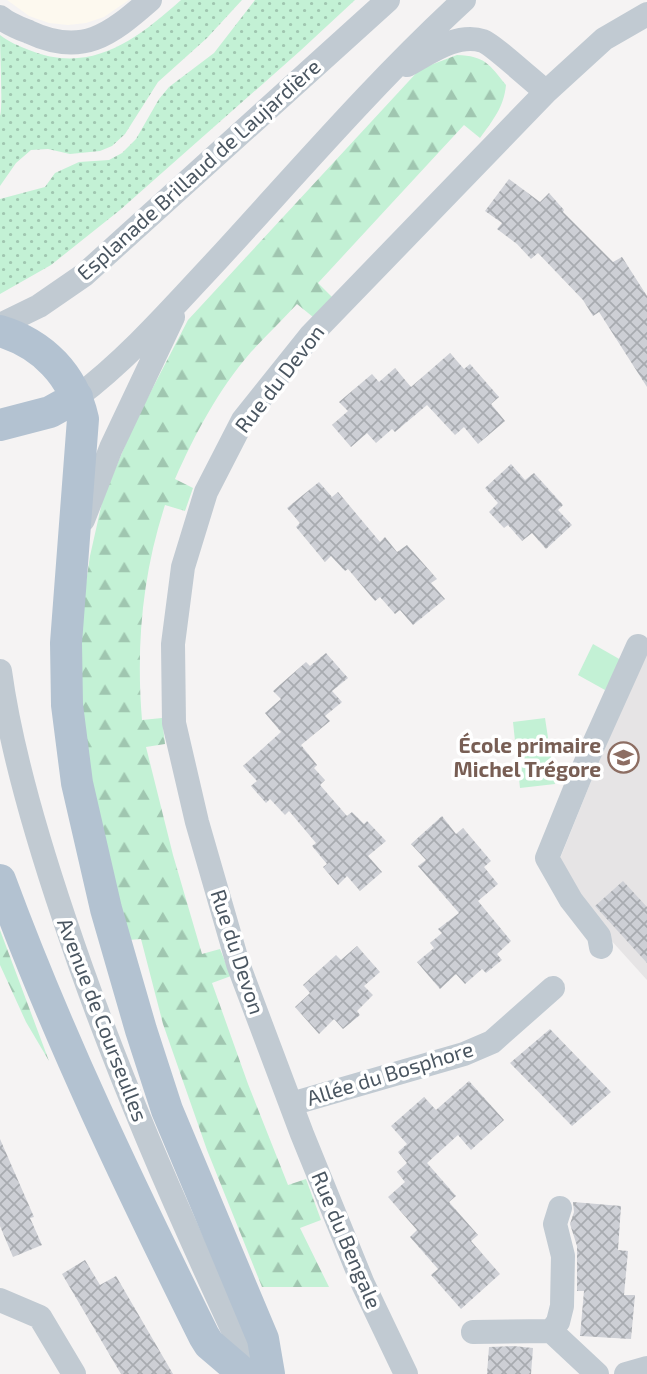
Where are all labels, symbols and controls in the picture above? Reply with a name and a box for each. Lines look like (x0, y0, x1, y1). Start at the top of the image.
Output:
street label: Esplanade Brillaud de Laujardière (71, 53, 325, 286)
street label: Rue du Devon (229, 319, 329, 437)
place label: École primaire Michel Trégore (454, 732, 601, 781)
school or university icon: École primaire Michel Trégore (607, 741, 641, 775)
street label: Rue du Devon (206, 886, 270, 1017)
street label: Avenue de Courseulles (53, 914, 154, 1125)
street label: Allée du Bosphore (303, 1035, 476, 1110)
street label: Rue du Bengale (307, 1167, 388, 1312)

